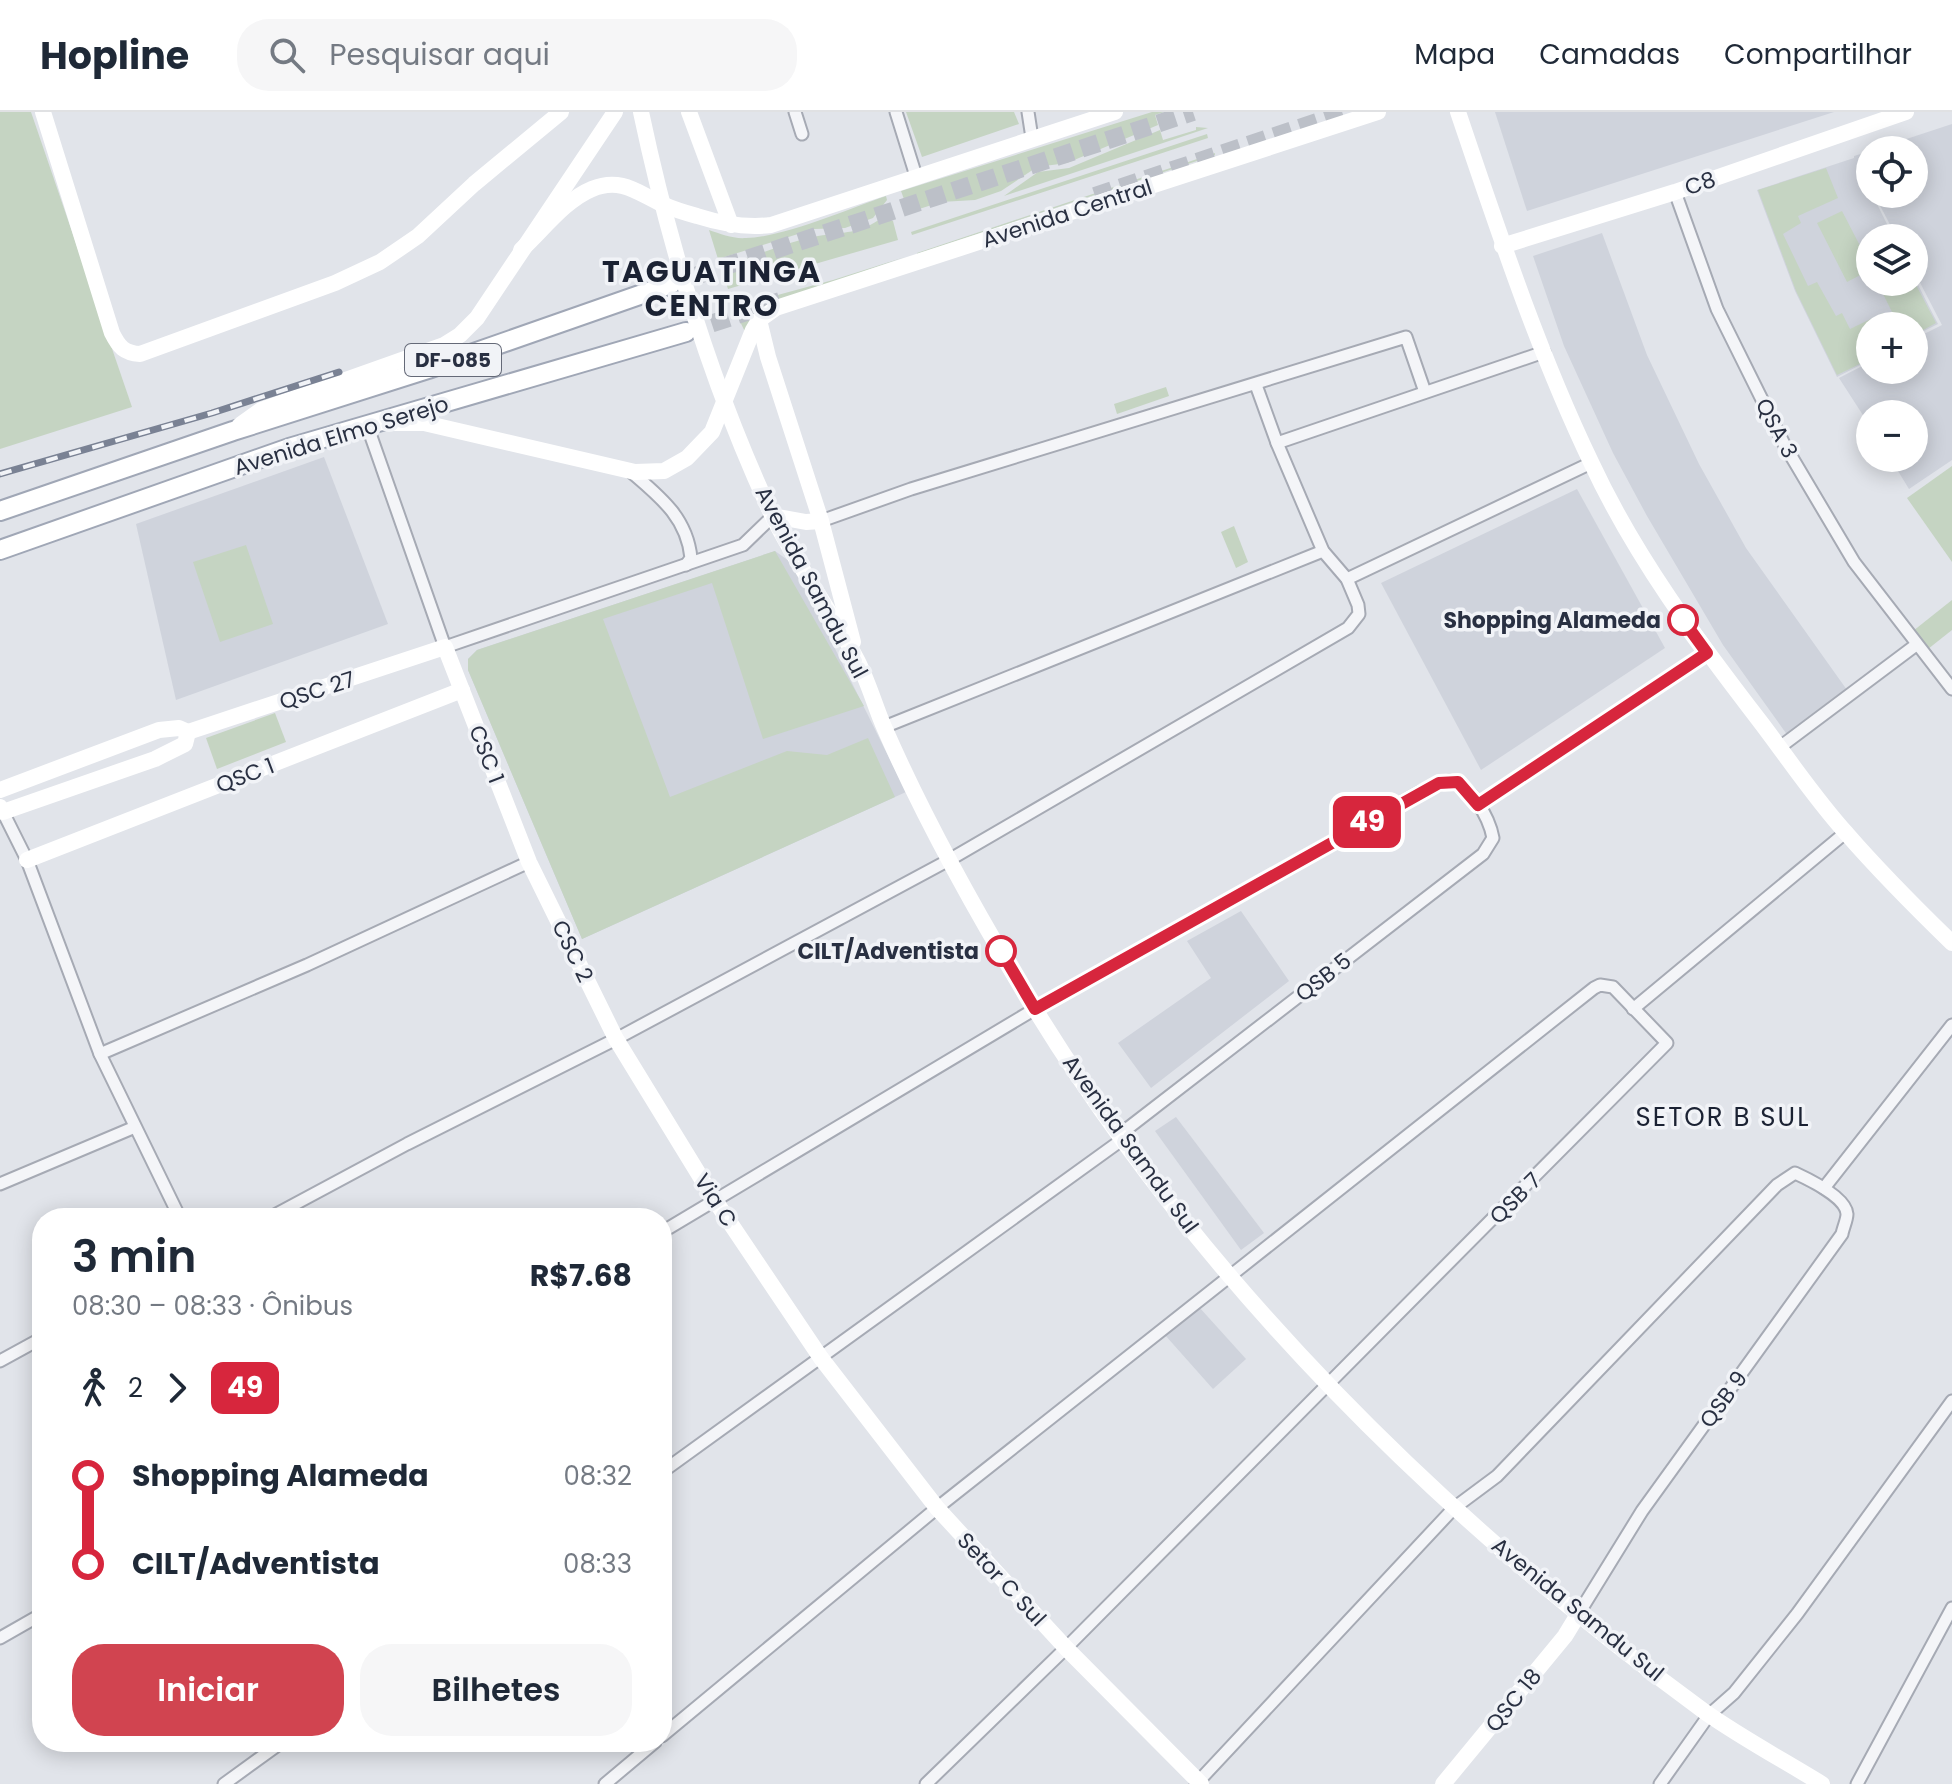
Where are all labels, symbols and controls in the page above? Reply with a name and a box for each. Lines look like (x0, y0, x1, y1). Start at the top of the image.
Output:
search box (237, 19, 797, 91)
text: Hopline (40, 29, 189, 82)
icon: search (265, 33, 309, 77)
text: Pesquisar aqui (329, 33, 550, 76)
text: Mapa (1414, 35, 1495, 74)
text: Camadas (1539, 35, 1680, 74)
text: Compartilhar (1724, 35, 1912, 74)
map controls (1856, 136, 1928, 472)
button: locate (1856, 136, 1928, 208)
street label: C8 (1681, 164, 1720, 203)
street label: Avenida Central (978, 171, 1156, 256)
button: layers (1856, 224, 1928, 296)
district label: TAGUATINGA CENTRO (602, 250, 822, 327)
button: + (1856, 312, 1928, 384)
road number: DF-085 (405, 344, 501, 376)
street label: Avenida Elmo Serejo (230, 388, 452, 483)
street label: QSA 3 (1748, 393, 1805, 464)
button: − (1856, 400, 1928, 472)
street label: Avenida Samdu Sul (748, 481, 875, 684)
place label: Shopping Alameda (1443, 605, 1661, 636)
marker: Shopping Alameda (1668, 605, 1698, 635)
street label: QSC 27 (275, 664, 359, 717)
street label: CSC 1 (461, 721, 512, 788)
street label: QSC 1 (212, 750, 279, 801)
line badge: 49 (1331, 796, 1403, 848)
text: 49 (1349, 802, 1385, 841)
street label: CSC 2 (544, 915, 601, 987)
place label: CILT/Adventista (797, 936, 979, 967)
marker: CILT/Adventista (986, 936, 1016, 966)
street label: QSB 5 (1289, 946, 1358, 1009)
street label: Avenida Samdu Sul (1055, 1049, 1206, 1240)
district label: SETOR B SUL (1636, 1099, 1810, 1135)
street label: QSB 7 (1483, 1166, 1548, 1231)
street label: Via C (687, 1168, 744, 1233)
text: 3 min (72, 1226, 196, 1287)
text: R$7.68 (530, 1254, 632, 1297)
text: 08:30 – 08:33 · Ônibus (72, 1288, 353, 1324)
street label: QSB 9 (1692, 1365, 1755, 1434)
icon: walk (72, 1366, 116, 1410)
icon: forward (155, 1366, 199, 1410)
text: 49 (227, 1368, 263, 1407)
text: 2 (128, 1370, 143, 1406)
text: Shopping Alameda (132, 1454, 429, 1497)
text: 08:32 (563, 1458, 632, 1494)
street label: Setor C Sul (950, 1526, 1053, 1633)
street label: Avenida Samdu Sul (1485, 1530, 1670, 1689)
text: CILT/Adventista (132, 1542, 380, 1585)
text: 08:33 (563, 1546, 632, 1582)
button: Iniciar (72, 1644, 344, 1736)
button: Bilhetes (360, 1644, 632, 1736)
street label: QSC 18 (1478, 1662, 1549, 1739)

